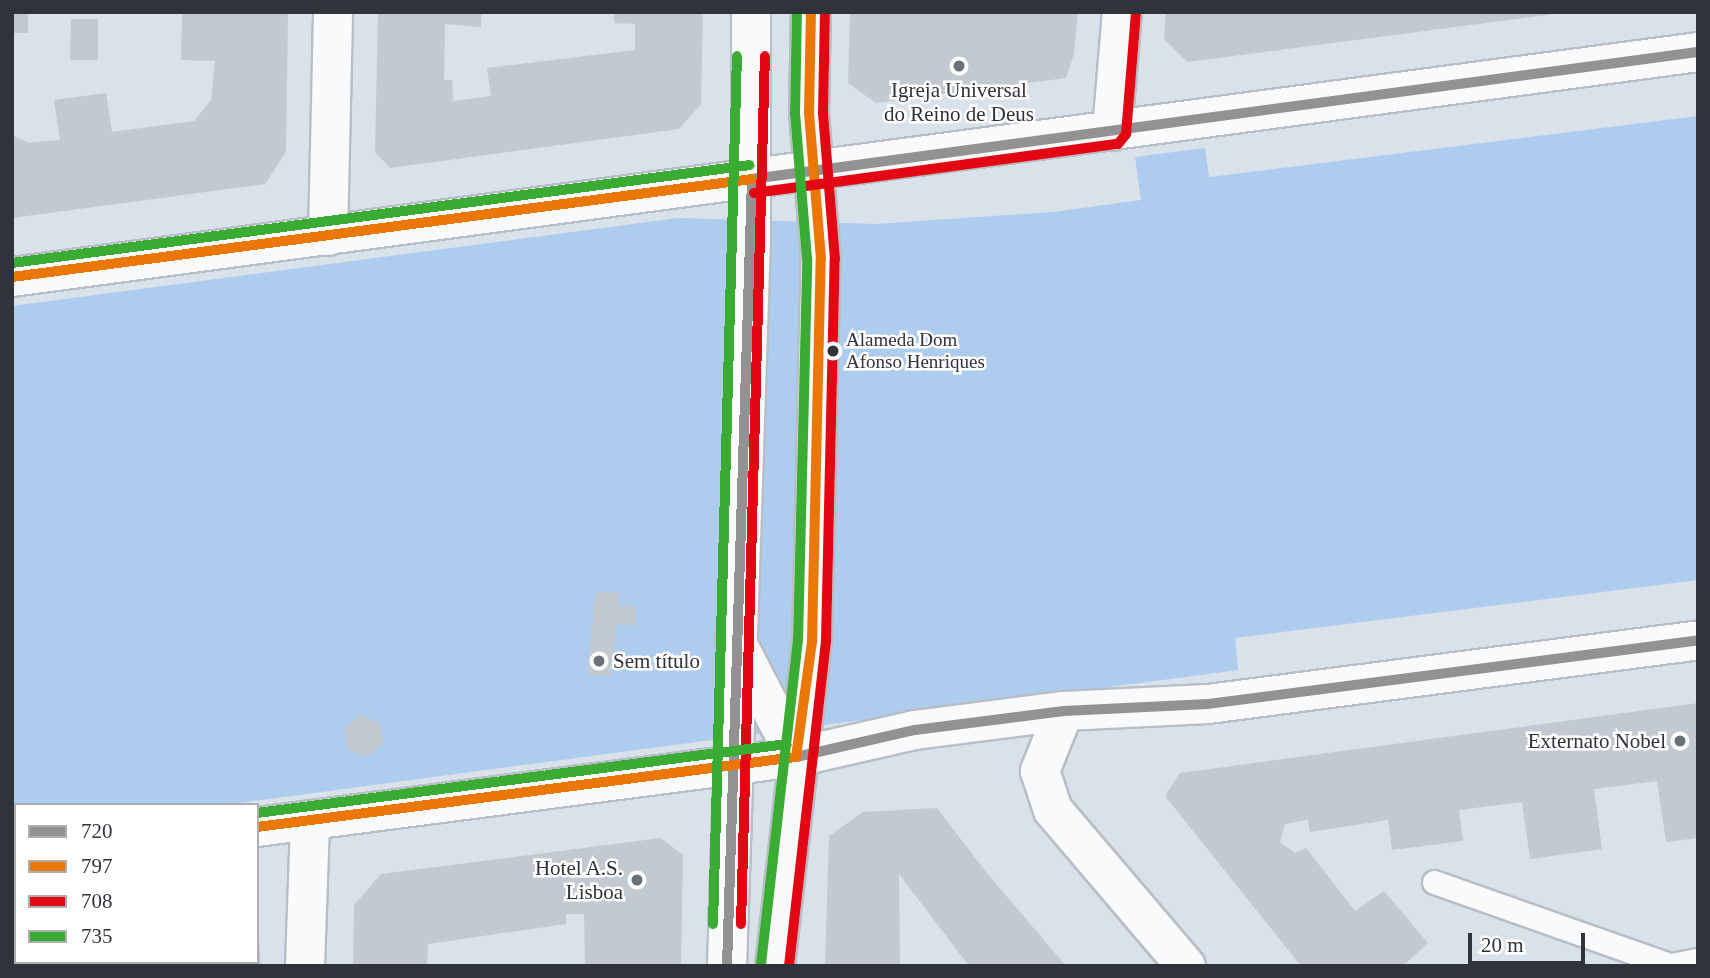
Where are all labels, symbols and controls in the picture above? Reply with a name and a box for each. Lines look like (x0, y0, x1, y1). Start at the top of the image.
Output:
marker: Igreja Universal do Reino de Deus (951, 58, 967, 74)
place label: Igreja Universal do Reino de Deus (884, 77, 1034, 127)
place label: Alameda Dom Afonso Henriques (846, 329, 985, 373)
marker: Alameda Dom Afonso Henriques (826, 344, 840, 358)
place label: Sem título (613, 648, 700, 674)
marker: Sem título (591, 653, 607, 669)
place label: Externato Nobel (1528, 728, 1666, 754)
marker: Externato Nobel (1672, 733, 1688, 749)
legend (14, 803, 259, 964)
text: 720 (81, 819, 113, 843)
text: 797 (81, 854, 113, 878)
place label: Hotel A.S. Lisboa (534, 855, 623, 905)
marker: Hotel A.S. Lisboa (629, 872, 645, 888)
text: 708 (81, 889, 113, 913)
scale bar (1472, 918, 1589, 962)
text: 735 (81, 924, 113, 948)
text: 20 m (1481, 933, 1524, 957)

